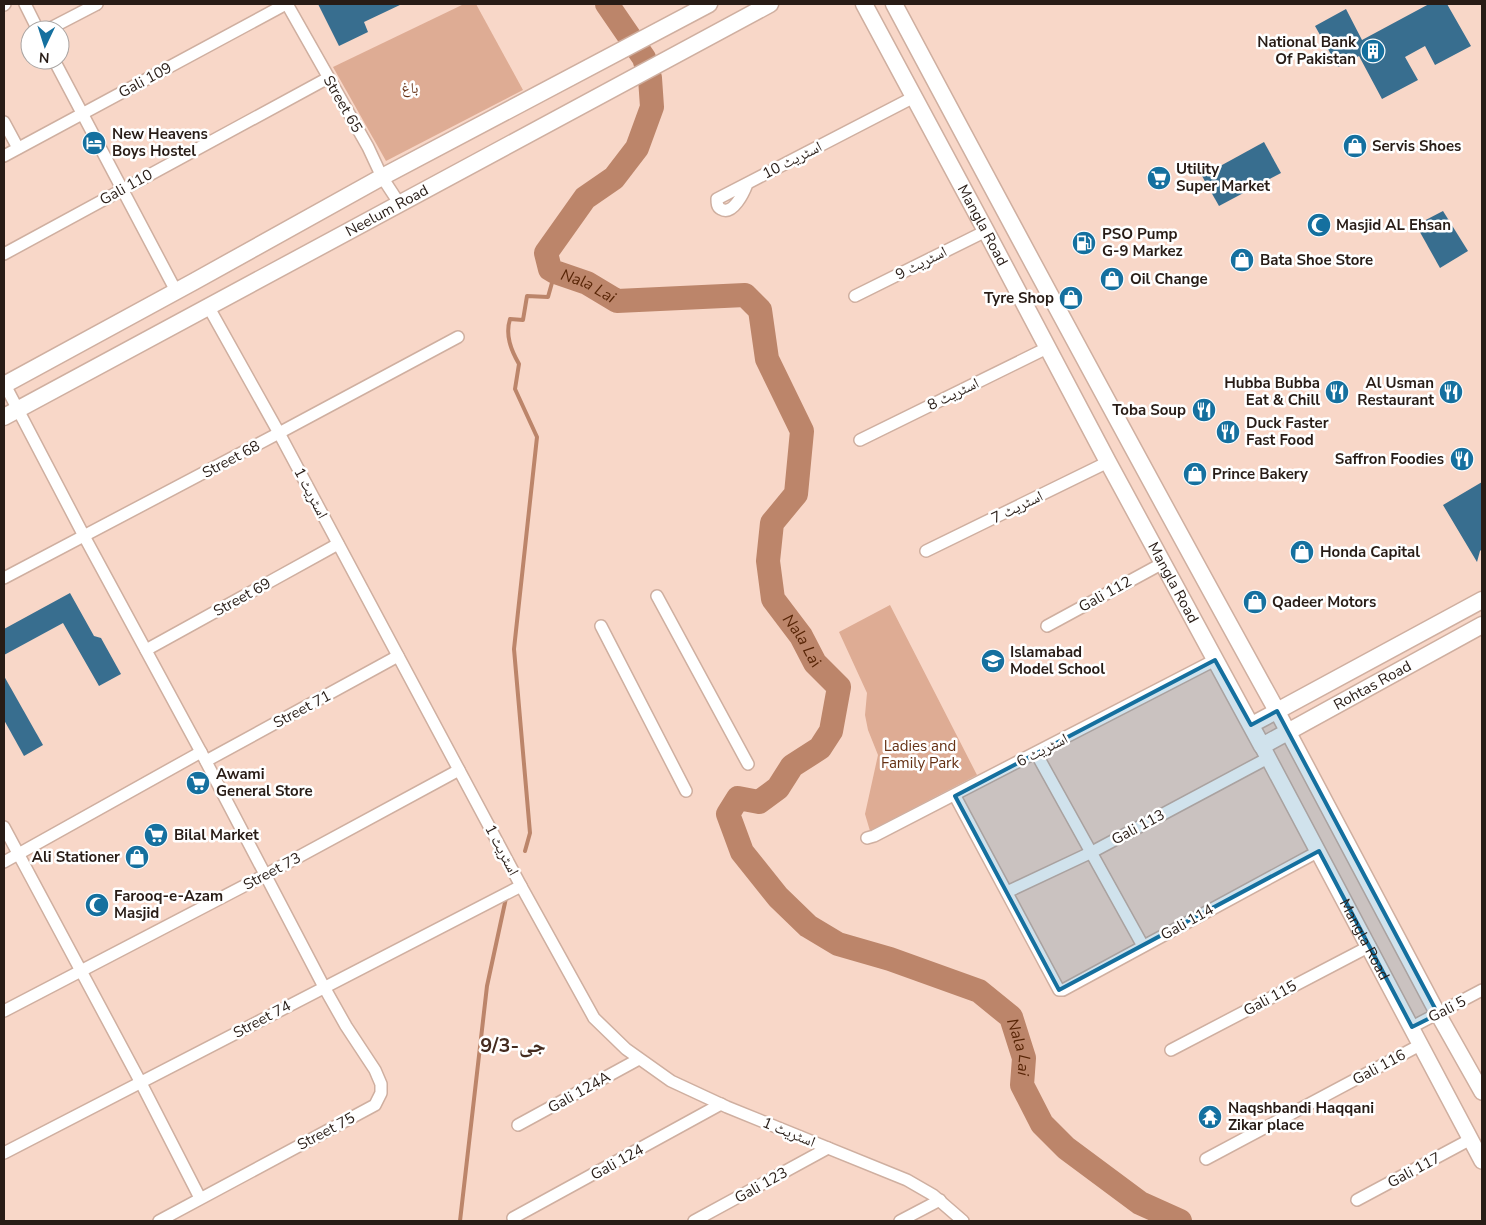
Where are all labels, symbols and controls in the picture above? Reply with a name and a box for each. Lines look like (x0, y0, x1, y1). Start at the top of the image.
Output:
north arrow (20, 20, 70, 70)
place label: National Bank Of Pakistan (1257, 32, 1357, 69)
building icon: National Bank Of Pakistan (1360, 38, 1386, 64)
text: N (38, 48, 50, 67)
street label: Gali 109 (115, 58, 175, 102)
street label: Street 65 (319, 72, 367, 136)
park label: باغ (402, 78, 418, 98)
place label: New Heavens Boys Hostel (112, 124, 208, 161)
hotel icon: New Heavens Boys Hostel (81, 130, 107, 156)
shop icon: Servis Shoes (1342, 133, 1368, 159)
place label: Servis Shoes (1372, 136, 1461, 156)
street label: اسٹریٹ 10 (759, 137, 825, 183)
place label: Utility Super Market (1176, 159, 1270, 196)
street label: Gali 110 (96, 164, 156, 210)
supermarket icon: Utility Super Market (1146, 165, 1172, 191)
street label: Neelum Road (342, 180, 432, 241)
street label: Mangla Road (953, 181, 1013, 269)
mosque icon: Masjid AL Ehsan (1306, 212, 1332, 238)
place label: Masjid AL Ehsan (1336, 215, 1451, 235)
place label: PSO Pump G-9 Markez (1102, 224, 1183, 261)
fuel station icon: PSO Pump G-9 Markez (1071, 230, 1097, 256)
street label: اسٹریٹ 9 (892, 242, 950, 284)
shop icon: Bata Shoe Store (1229, 247, 1255, 273)
place label: Bata Shoe Store (1260, 250, 1373, 270)
water label: Nala Lai (558, 264, 620, 309)
shop icon: Oil Change (1099, 266, 1125, 292)
place label: Oil Change (1130, 269, 1208, 289)
shop icon: Tyre Shop (1058, 285, 1084, 311)
place label: Tyre Shop (984, 288, 1054, 308)
street label: اسٹریٹ 8 (924, 373, 982, 415)
place label: Hubba Bubba Eat & Chill (1224, 373, 1320, 410)
place label: Al Usman Restaurant (1357, 373, 1434, 410)
restaurant icon: Hubba Bubba Eat & Chill (1324, 379, 1350, 405)
restaurant icon: Al Usman Restaurant (1438, 379, 1464, 405)
restaurant icon: Toba Soup (1191, 397, 1217, 423)
place label: Toba Soup (1112, 400, 1186, 420)
place label: Duck Faster Fast Food (1246, 413, 1329, 450)
restaurant icon: Duck Faster Fast Food (1215, 419, 1241, 445)
street label: Street 68 (199, 435, 263, 483)
restaurant icon: Saffron Foodies (1449, 446, 1475, 472)
place label: Saffron Foodies (1335, 449, 1444, 469)
shop icon: Prince Bakery (1182, 461, 1208, 487)
street label: اسٹریٹ 1 (289, 464, 333, 522)
place label: Prince Bakery (1212, 464, 1308, 484)
street label: اسٹریٹ 7 (988, 486, 1046, 528)
street label: Mangla Road (1143, 538, 1203, 626)
shop icon: Honda Capital (1289, 539, 1315, 565)
place label: Honda Capital (1320, 542, 1420, 562)
street label: Gali 112 (1075, 571, 1135, 617)
street label: Street 69 (210, 573, 274, 621)
shop icon: Qadeer Motors (1242, 589, 1268, 615)
place label: Qadeer Motors (1272, 592, 1376, 612)
water label: Nala Lai (777, 610, 825, 673)
place label: Islamabad Model School (1010, 642, 1105, 679)
school or university icon: Islamabad Model School (980, 648, 1006, 674)
street label: Rohtas Road (1330, 656, 1415, 715)
street label: Street 71 (270, 685, 334, 733)
street label: اسٹریٹ 6 (1013, 729, 1071, 771)
park label: Ladies and Family Park (881, 736, 959, 773)
place label: Awami General Store (216, 764, 313, 801)
supermarket icon: Awami General Store (185, 770, 211, 796)
street label: Gali 113 (1108, 805, 1168, 849)
street label: اسٹریٹ 1 (480, 821, 524, 879)
supermarket icon: Bilal Market (143, 822, 169, 848)
place label: Bilal Market (174, 825, 259, 845)
shop icon: Ali Stationer (124, 844, 150, 870)
place label: Ali Stationer (32, 847, 120, 867)
street label: Street 73 (240, 847, 304, 895)
place label: Farooq-e-Azam Masjid (114, 886, 223, 923)
mosque icon: Farooq-e-Azam Masjid (84, 892, 110, 918)
street label: Mangla Road (1335, 895, 1394, 984)
street label: Gali 114 (1157, 899, 1217, 945)
street label: Gali 115 (1240, 976, 1300, 1020)
street label: Gali 5 (1425, 991, 1469, 1027)
street label: Street 74 (230, 995, 294, 1043)
water label: Nala Lai (1001, 1016, 1035, 1077)
district label: جی-9/3 (480, 1032, 546, 1059)
street label: Gali 116 (1349, 1045, 1409, 1089)
street label: Gali 124A (544, 1067, 614, 1117)
place label: Naqshbandi Haqqani Zikar place (1228, 1098, 1374, 1135)
temple icon: Naqshbandi Haqqani Zikar place (1197, 1104, 1223, 1130)
street label: Street 75 (294, 1107, 358, 1155)
street label: اسٹریٹ 1 (760, 1112, 818, 1152)
street label: Gali 124 (587, 1139, 647, 1185)
street label: Gali 117 (1384, 1148, 1444, 1192)
street label: Gali 123 (731, 1162, 791, 1208)

